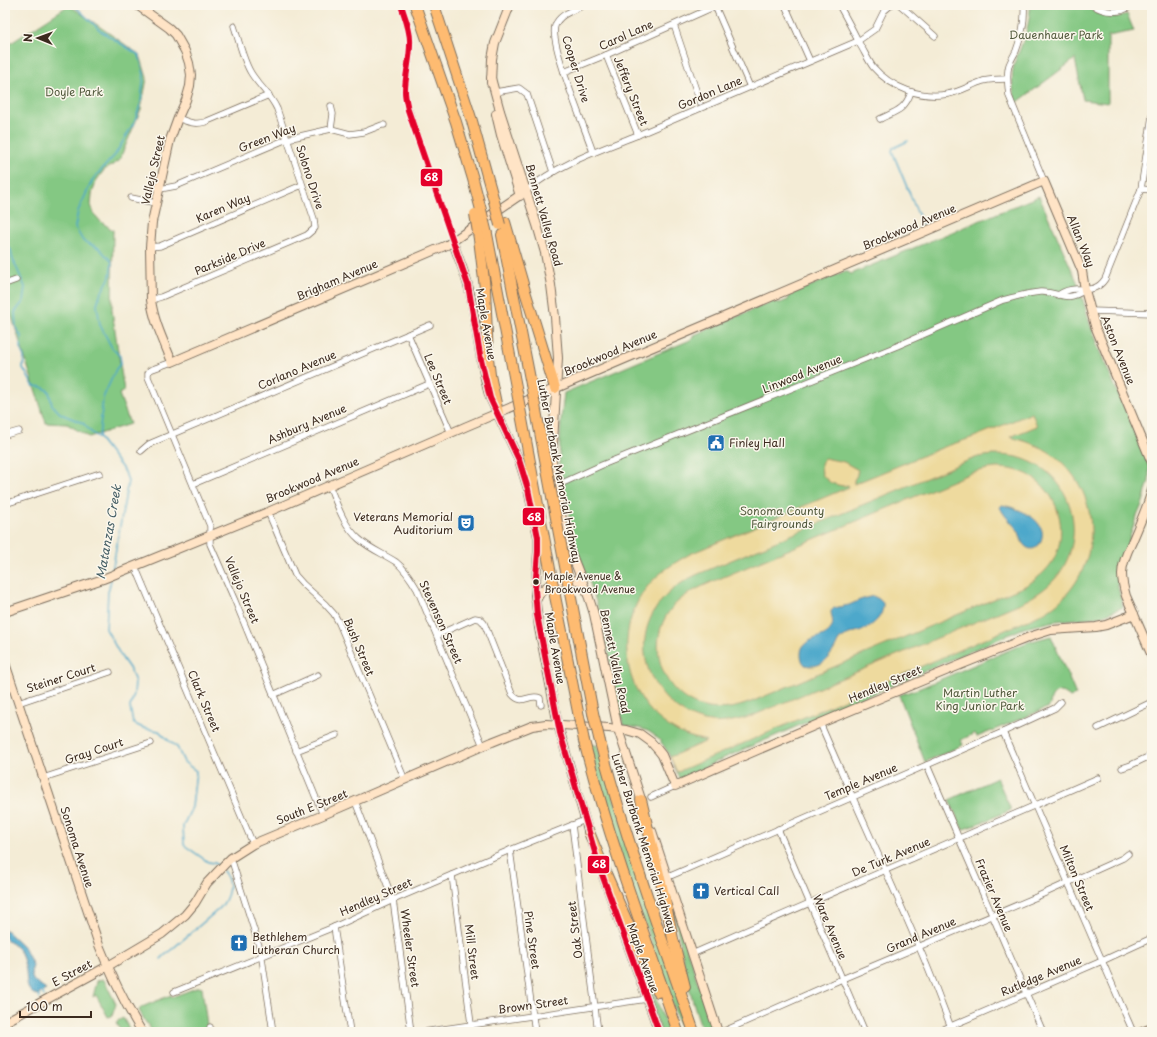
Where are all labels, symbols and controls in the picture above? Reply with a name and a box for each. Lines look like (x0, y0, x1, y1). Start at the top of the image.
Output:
street label: Carol Lane (596, 15, 656, 54)
north arrow (18, 18, 58, 58)
park label: Dauenhauer Park (1009, 26, 1103, 43)
text: N (19, 33, 36, 42)
street label: Cooper Drive (558, 33, 595, 105)
street label: Jeffery Street (610, 54, 653, 129)
street label: Gordon Lane (675, 71, 745, 114)
park label: Doyle Park (45, 83, 104, 100)
street label: Green Way (236, 119, 298, 156)
street label: Vallejo Street (136, 133, 169, 206)
street label: Solono Drive (292, 142, 329, 211)
street label: Bennett Valley Road (522, 161, 567, 268)
line badge: 68 (420, 168, 443, 187)
text: 68 (424, 168, 438, 185)
street label: Karen Way (193, 189, 253, 227)
street label: Brookwood Avenue (859, 199, 958, 254)
street label: Allan Way (1063, 212, 1100, 270)
street label: Parkside Drive (192, 234, 268, 279)
street label: Brigham Avenue (293, 255, 380, 304)
street label: Maple Avenue (472, 286, 501, 361)
street label: Aston Avenue (1097, 313, 1140, 387)
street label: Brookwood Avenue (560, 325, 659, 380)
street label: Corlano Avenue (255, 345, 339, 394)
street label: Linwood Avenue (759, 350, 844, 397)
street label: Lee Street (420, 351, 457, 407)
street label: Luther Burbank Memorial Highway (533, 377, 586, 564)
street label: Ashbury Avenue (265, 399, 349, 448)
public building icon: Finley Hall (706, 433, 726, 453)
place label: Finley Hall (729, 434, 785, 451)
street label: Brookwood Avenue (262, 452, 361, 507)
water label: Matanzas Creek (91, 482, 125, 581)
park label: Sonoma County Fairgrounds (740, 502, 824, 532)
line badge: 68 (522, 507, 545, 526)
place label: Veterans Memorial Auditorium (353, 508, 453, 538)
text: 68 (527, 508, 541, 525)
theatre icon: Veterans Memorial Auditorium (456, 513, 476, 533)
street label: Vallejo Street (221, 554, 264, 626)
place label: Maple Avenue & Brookwood Avenue (544, 568, 636, 596)
street label: Stevenson Street (415, 577, 468, 667)
marker: Maple Avenue & Brookwood Avenue (531, 577, 541, 587)
street label: Bennett Valley Road (596, 607, 635, 715)
street label: Maple Avenue (541, 610, 570, 685)
street label: Bush Street (340, 615, 379, 679)
street label: Steiner Court (24, 658, 98, 697)
street label: Hendley Street (846, 660, 924, 707)
street label: Clark Street (184, 667, 225, 735)
park label: Martin Luther King Junior Park (936, 684, 1025, 714)
street label: Gray Court (62, 733, 126, 768)
street label: Luther Burbank Memorial Highway (607, 751, 681, 934)
street label: Temple Avenue (822, 759, 900, 805)
street label: South E Street (274, 784, 351, 829)
street label: Sonoma Avenue (56, 804, 99, 890)
street label: De Turk Avenue (849, 832, 933, 881)
street label: Milton Street (1056, 842, 1099, 914)
line badge: 68 (587, 855, 610, 874)
text: 68 (592, 855, 606, 872)
street label: Frazier Avenue (971, 856, 1018, 934)
street label: Hendley Street (337, 873, 415, 920)
church icon: Vertical Call (691, 881, 711, 901)
place label: Vertical Call (714, 882, 779, 899)
street label: Ware Avenue (809, 892, 852, 962)
street label: Oak Street (562, 900, 586, 960)
street label: Wheeler Street (397, 908, 424, 989)
street label: Pine Street (520, 910, 545, 970)
street label: Grand Avenue (883, 912, 958, 957)
street label: Maple Avenue (623, 921, 664, 995)
street label: Mill Street (461, 923, 484, 981)
place label: Bethlehem Lutheran Church (252, 928, 340, 958)
church icon: Bethlehem Lutheran Church (229, 933, 249, 953)
street label: Rutledge Avenue (998, 951, 1084, 1000)
street label: E Street (49, 955, 95, 990)
street label: Brown Street (497, 991, 570, 1018)
scale bar (20, 993, 91, 1019)
text: 100 m (26, 997, 63, 1015)

